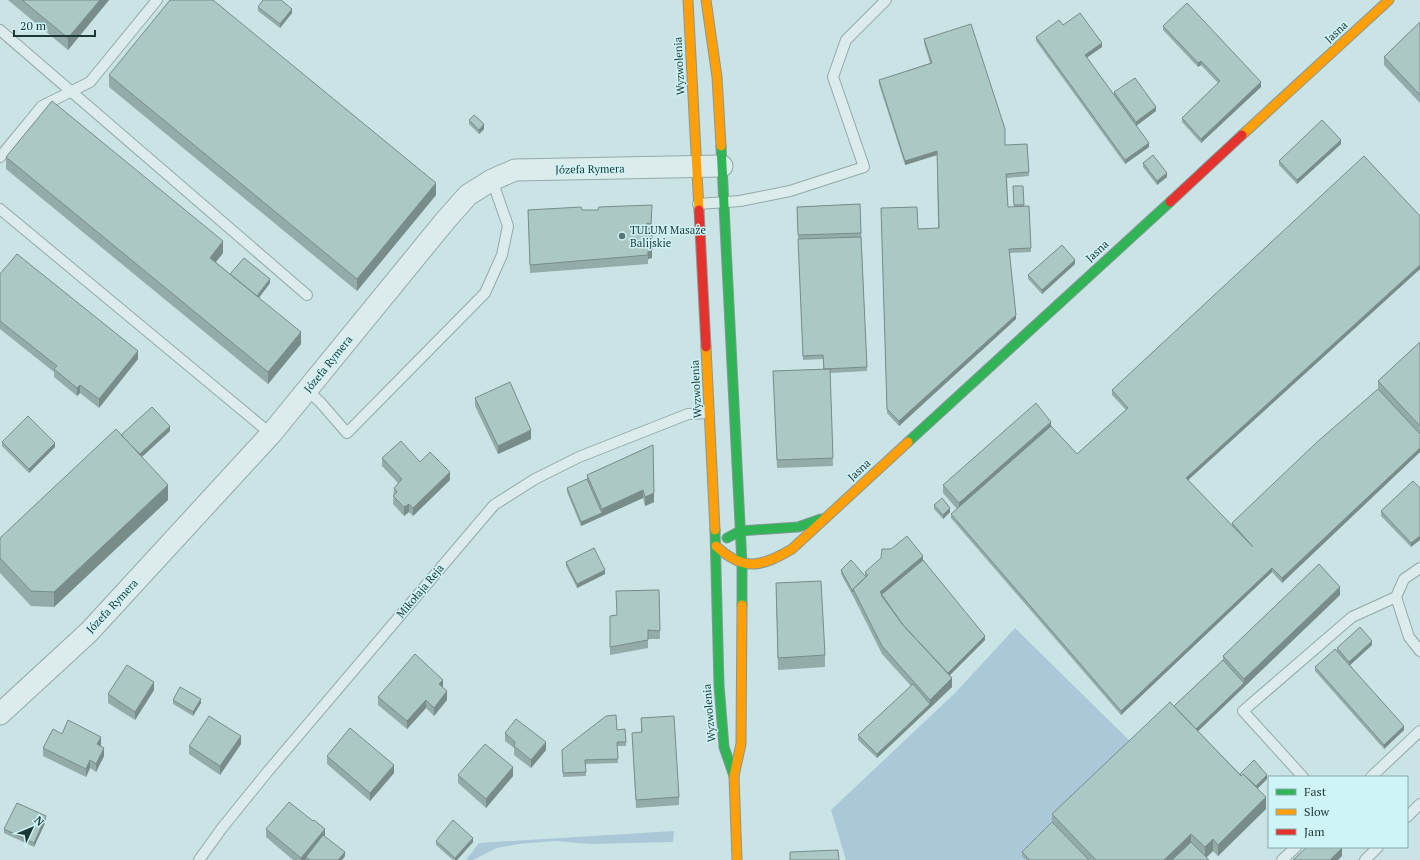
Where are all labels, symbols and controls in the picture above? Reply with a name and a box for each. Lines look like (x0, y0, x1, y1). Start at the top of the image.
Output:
scale bar (14, 12, 95, 38)
text: 20 m (20, 18, 47, 33)
street label: Jasna (1322, 18, 1351, 46)
street label: Wyzwolenia (670, 36, 688, 96)
street label: Józefa Rymera (555, 161, 625, 177)
place label: TULUM Masaże Balijskie (630, 223, 706, 250)
marker: TULUM Masaże Balijskie (617, 231, 627, 241)
street label: Jasna (1083, 237, 1112, 265)
street label: Józefa Rymera (301, 332, 356, 395)
street label: Wyzwolenia (687, 359, 705, 419)
street label: Jasna (845, 456, 874, 484)
street label: Mikołaja Reja (393, 561, 447, 621)
street label: Józefa Rymera (83, 576, 141, 636)
street label: Wyzwolenia (699, 683, 719, 743)
legend (1268, 776, 1408, 848)
text: Fast (1304, 784, 1327, 799)
text: Slow (1304, 804, 1330, 819)
north arrow (12, 808, 52, 848)
text: N (31, 813, 48, 829)
text: Jam (1304, 824, 1325, 839)

